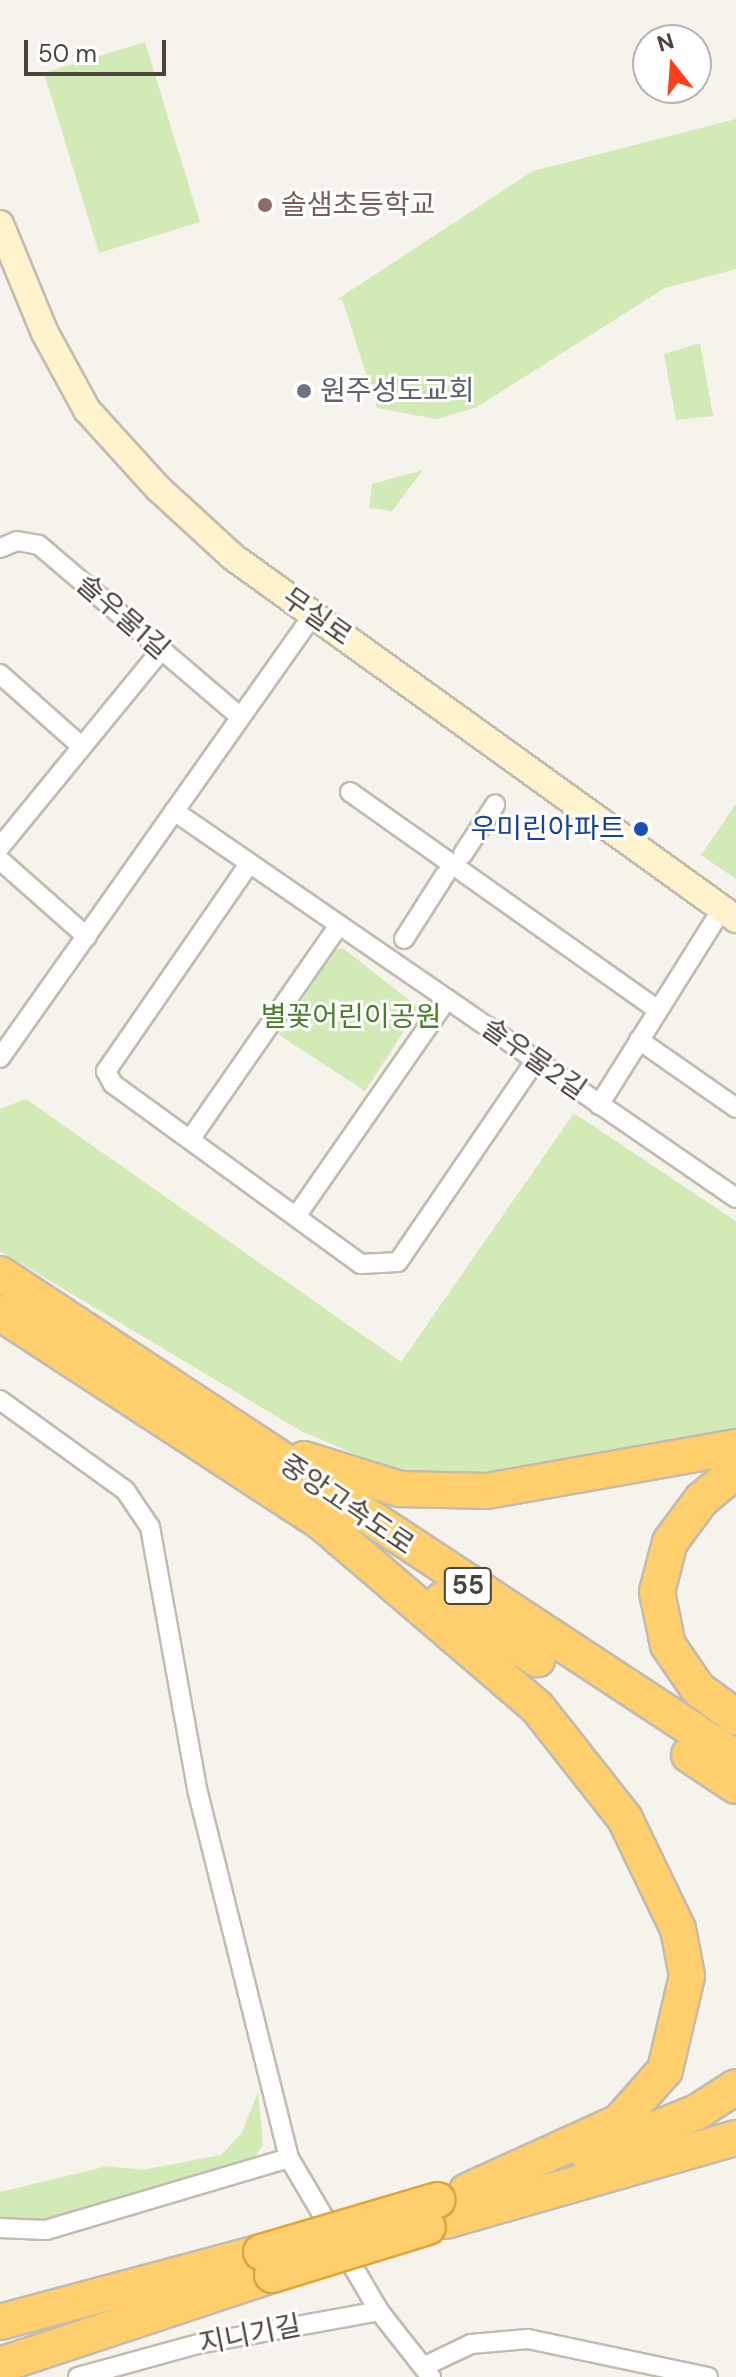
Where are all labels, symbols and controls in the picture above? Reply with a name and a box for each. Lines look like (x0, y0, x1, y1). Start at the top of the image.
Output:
scale bar (28, 24, 170, 74)
north arrow (632, 24, 712, 104)
text: N (654, 26, 677, 59)
text: 50 m (38, 38, 97, 69)
place label: 솔샘초등학교 (281, 188, 436, 222)
marker: 솔샘초등학교 (256, 196, 274, 214)
place label: 원주성도교회 (320, 374, 475, 408)
marker: 원주성도교회 (295, 382, 313, 400)
street label: 솔우물1길 (70, 568, 176, 666)
street label: 무실로 (276, 581, 358, 653)
place label: 우미린아파트 (470, 812, 625, 846)
marker: 우미린아파트 (632, 820, 650, 838)
park label: 별꽃어린이공원 (261, 1000, 441, 1034)
street label: 솔우물2길 (476, 1011, 592, 1107)
street label: 중앙고속도로 (274, 1448, 420, 1562)
road number: 55 (442, 1564, 494, 1608)
street label: 지니기길 (196, 2309, 304, 2361)

